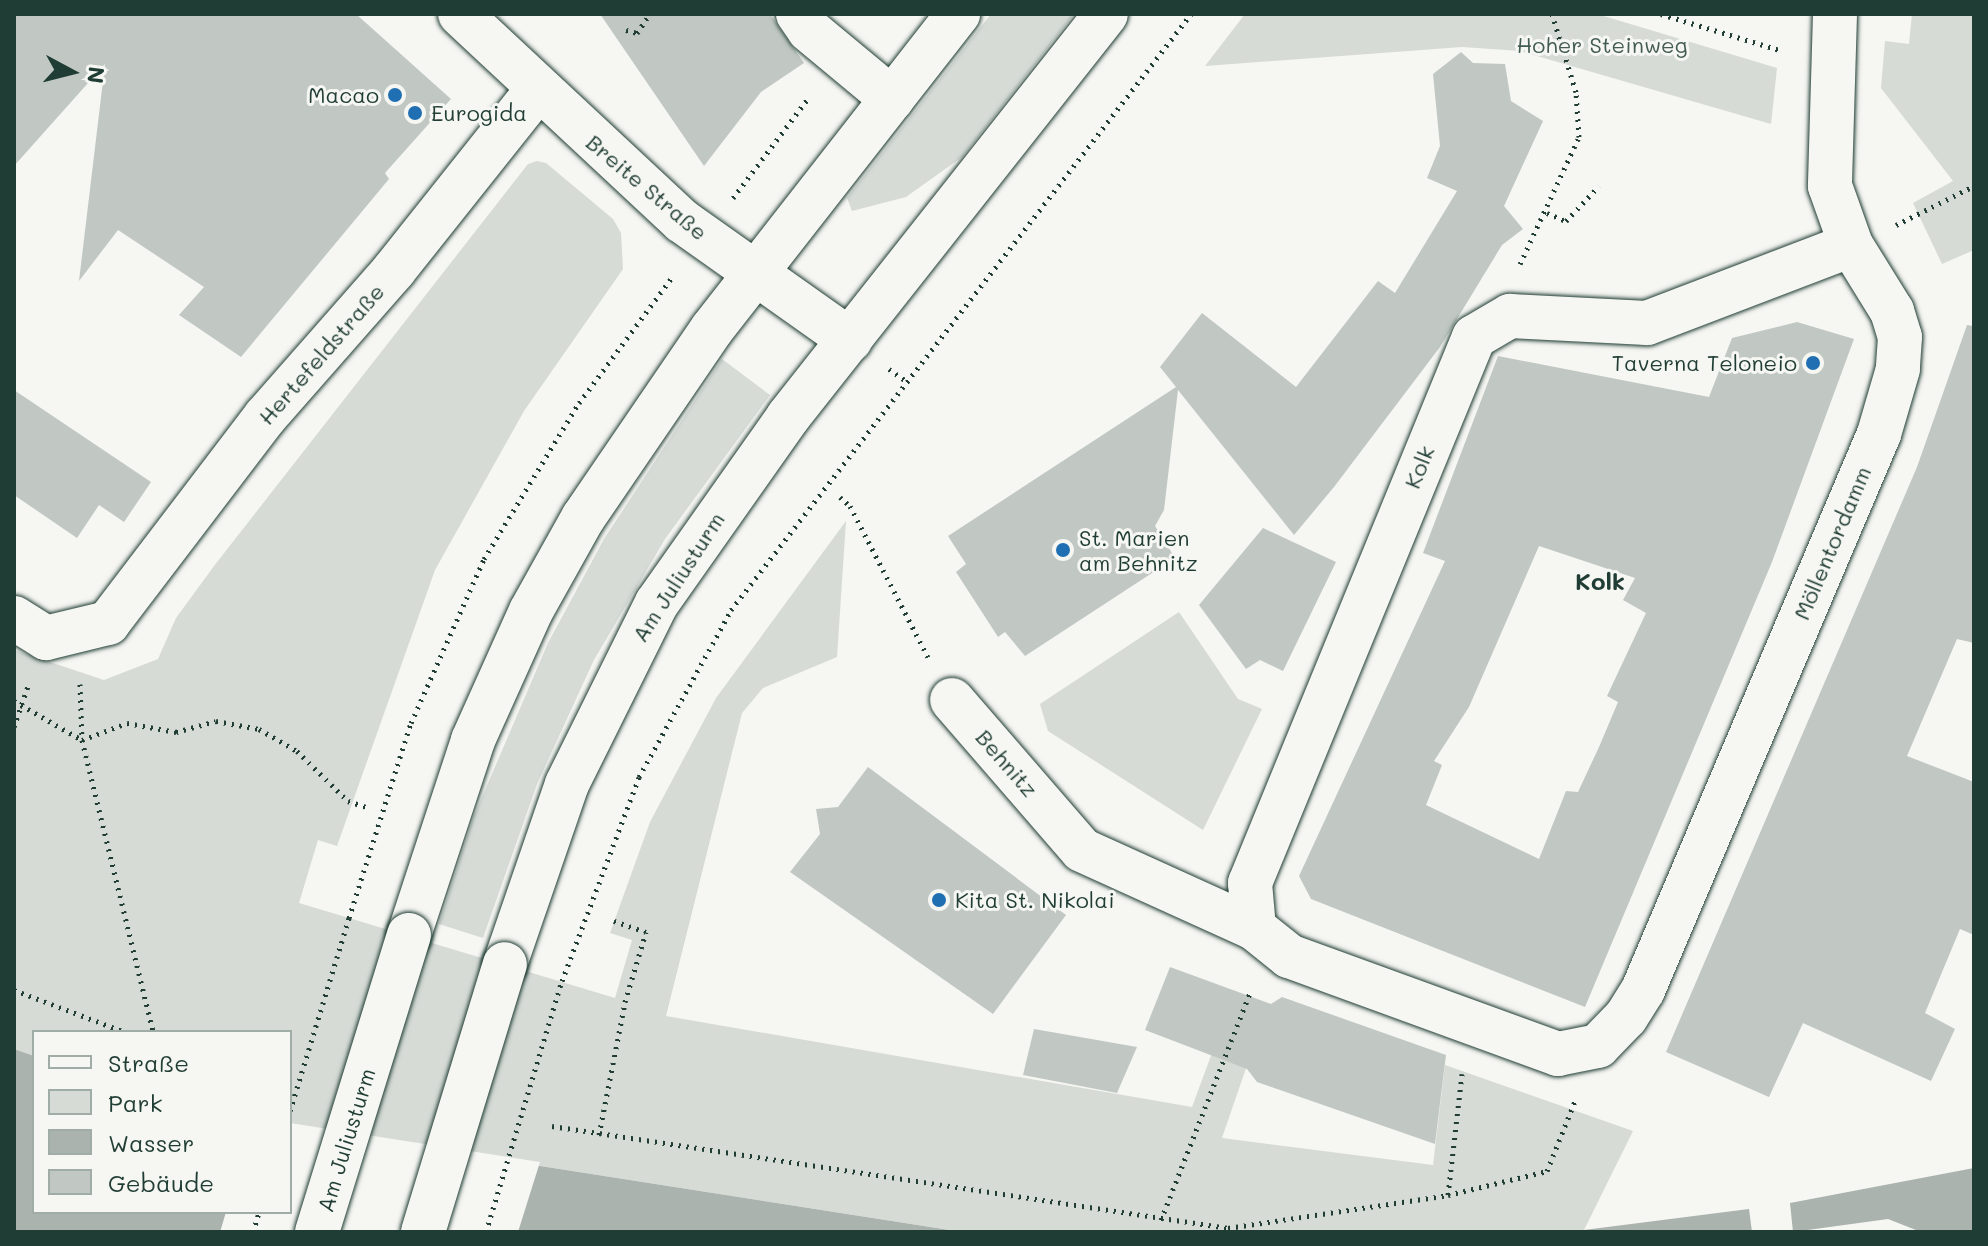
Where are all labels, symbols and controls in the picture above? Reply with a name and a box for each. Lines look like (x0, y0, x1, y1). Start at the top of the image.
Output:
north arrow (32, 32, 112, 112)
park label: Hoher Steinweg (1517, 32, 1687, 58)
text: N (81, 65, 112, 85)
place label: Macao (308, 82, 379, 108)
marker: Macao (386, 86, 404, 104)
place label: Eurogida (431, 100, 527, 126)
marker: Eurogida (406, 104, 424, 122)
street label: Breite Straße (581, 129, 713, 245)
street label: Hertefeldstraße (253, 278, 389, 430)
place label: Taverna Teloneio (1612, 350, 1797, 376)
marker: Taverna Teloneio (1804, 354, 1822, 372)
street label: Kolk (1399, 442, 1439, 492)
street label: Möllentordamm (1788, 462, 1876, 624)
street label: Am Juliusturm (626, 507, 730, 647)
place label: St. Marien am Behnitz (1079, 524, 1198, 576)
marker: St. Marien am Behnitz (1054, 541, 1072, 559)
district label: Kolk (1575, 567, 1625, 595)
street label: Behnitz (971, 724, 1043, 802)
place label: Kita St. Nikolai (955, 887, 1115, 913)
marker: Kita St. Nikolai (930, 891, 948, 909)
legend (32, 1030, 292, 1214)
text: Straße (108, 1047, 189, 1078)
street label: Am Juliusturm (312, 1065, 380, 1215)
text: Park (108, 1087, 162, 1118)
text: Wasser (108, 1127, 194, 1158)
text: Gebäude (108, 1167, 214, 1198)

